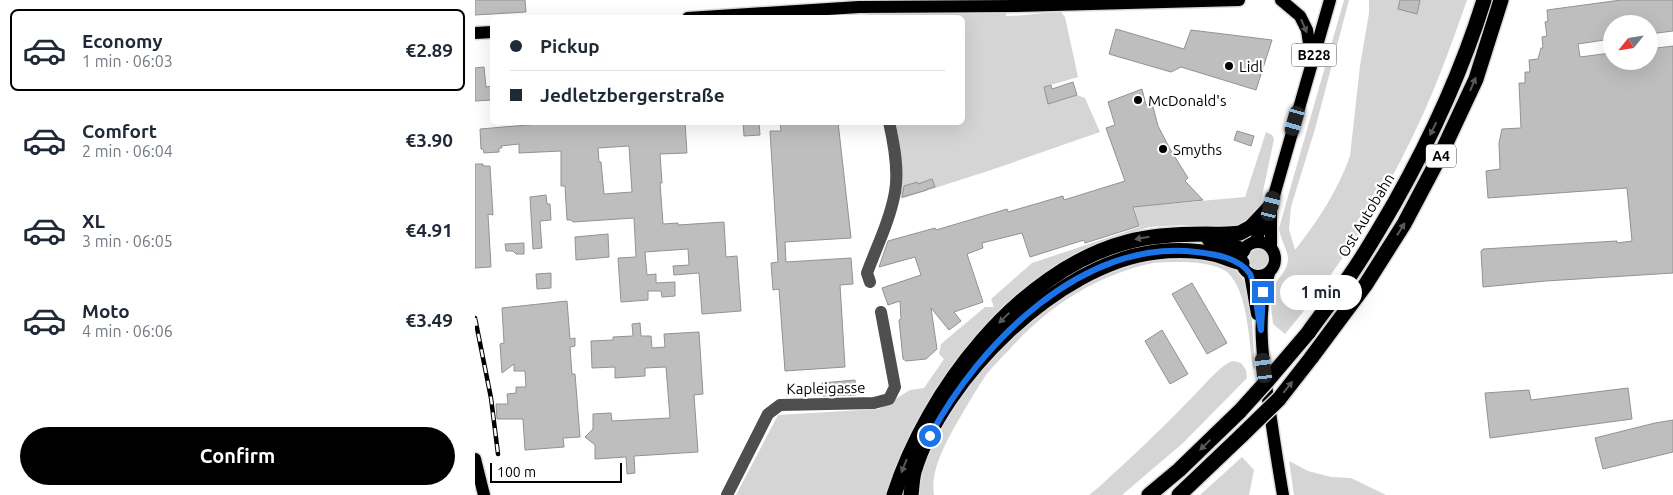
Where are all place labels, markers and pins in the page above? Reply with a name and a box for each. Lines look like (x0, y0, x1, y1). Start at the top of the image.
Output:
place label: Lidl (1239, 58, 1263, 75)
marker: Lidl (1223, 60, 1235, 72)
place label: McDonald's (1148, 92, 1226, 109)
marker: McDonald's (1132, 94, 1144, 106)
place label: Smyths (1173, 141, 1222, 158)
marker: Smyths (1157, 143, 1169, 155)

